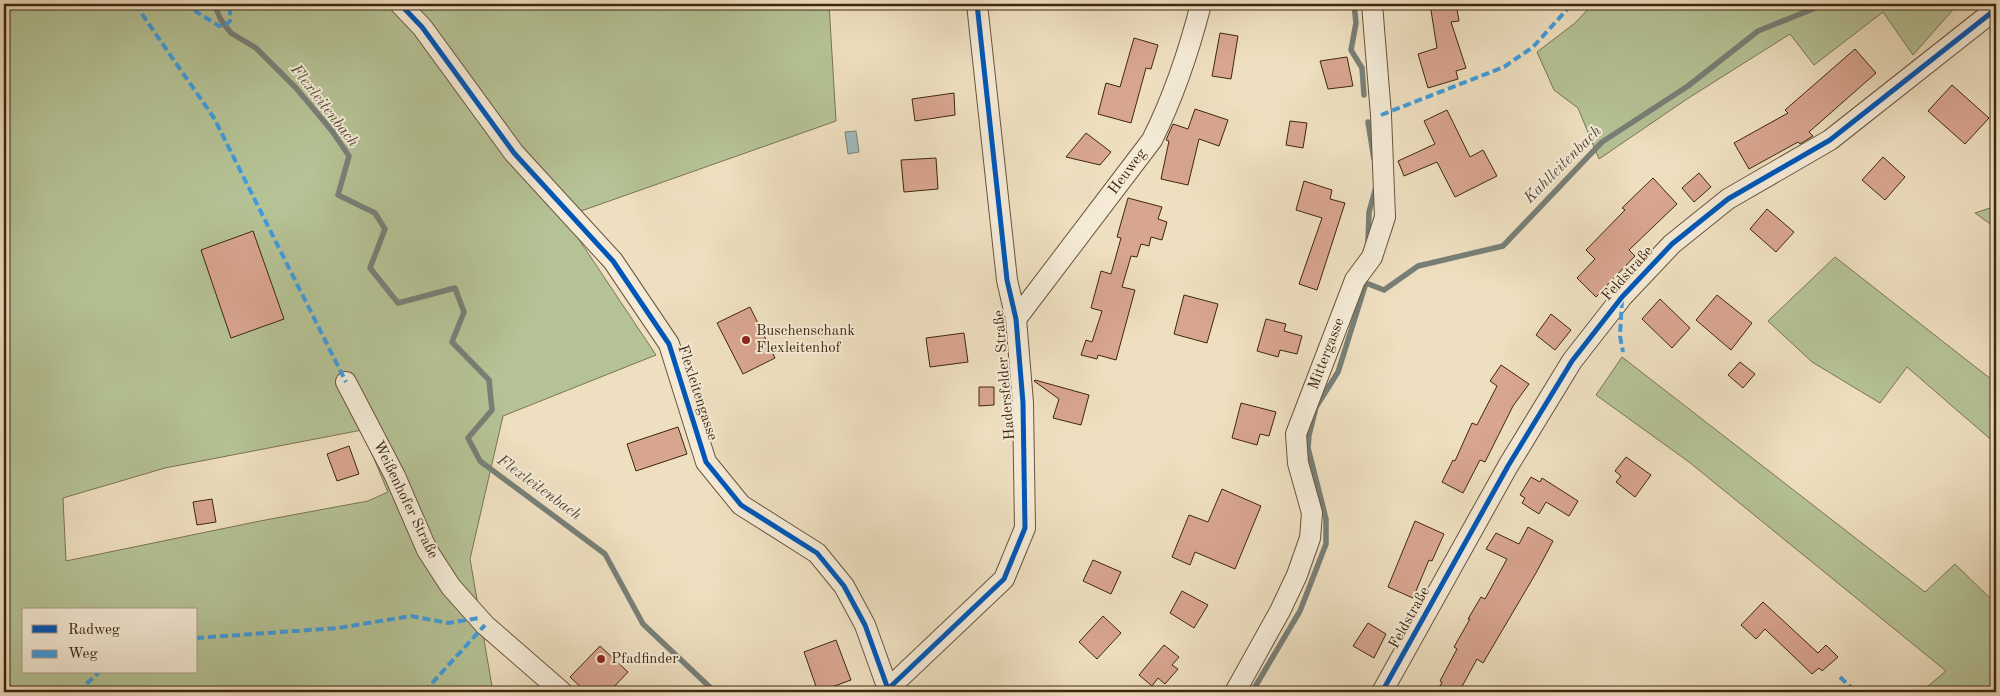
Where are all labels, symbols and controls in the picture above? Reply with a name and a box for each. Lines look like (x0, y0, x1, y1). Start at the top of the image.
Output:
water label: Flexleitenbach (286, 61, 361, 150)
water label: Kahlleitenbach (1521, 123, 1605, 207)
street label: Heuweg (1106, 146, 1150, 198)
street label: Feldstraße (1600, 244, 1656, 304)
street label: Hadersfelder Straße (992, 309, 1018, 441)
street label: Mittergasse (1306, 316, 1348, 392)
place label: Buschenschank Flexleitenhof (756, 324, 855, 356)
marker: Buschenschank Flexleitenhof (740, 334, 752, 346)
street label: Flexleitengasse (674, 343, 720, 443)
street label: Weißenhofer Straße (370, 439, 440, 561)
water label: Flexleitenbach (493, 452, 584, 524)
street label: Feldstraße (1387, 585, 1433, 651)
legend (22, 608, 198, 674)
text: Radweg (68, 623, 120, 638)
text: Weg (68, 647, 98, 662)
place label: Pfadfinder (611, 652, 678, 667)
marker: Pfadfinder (595, 653, 607, 665)

